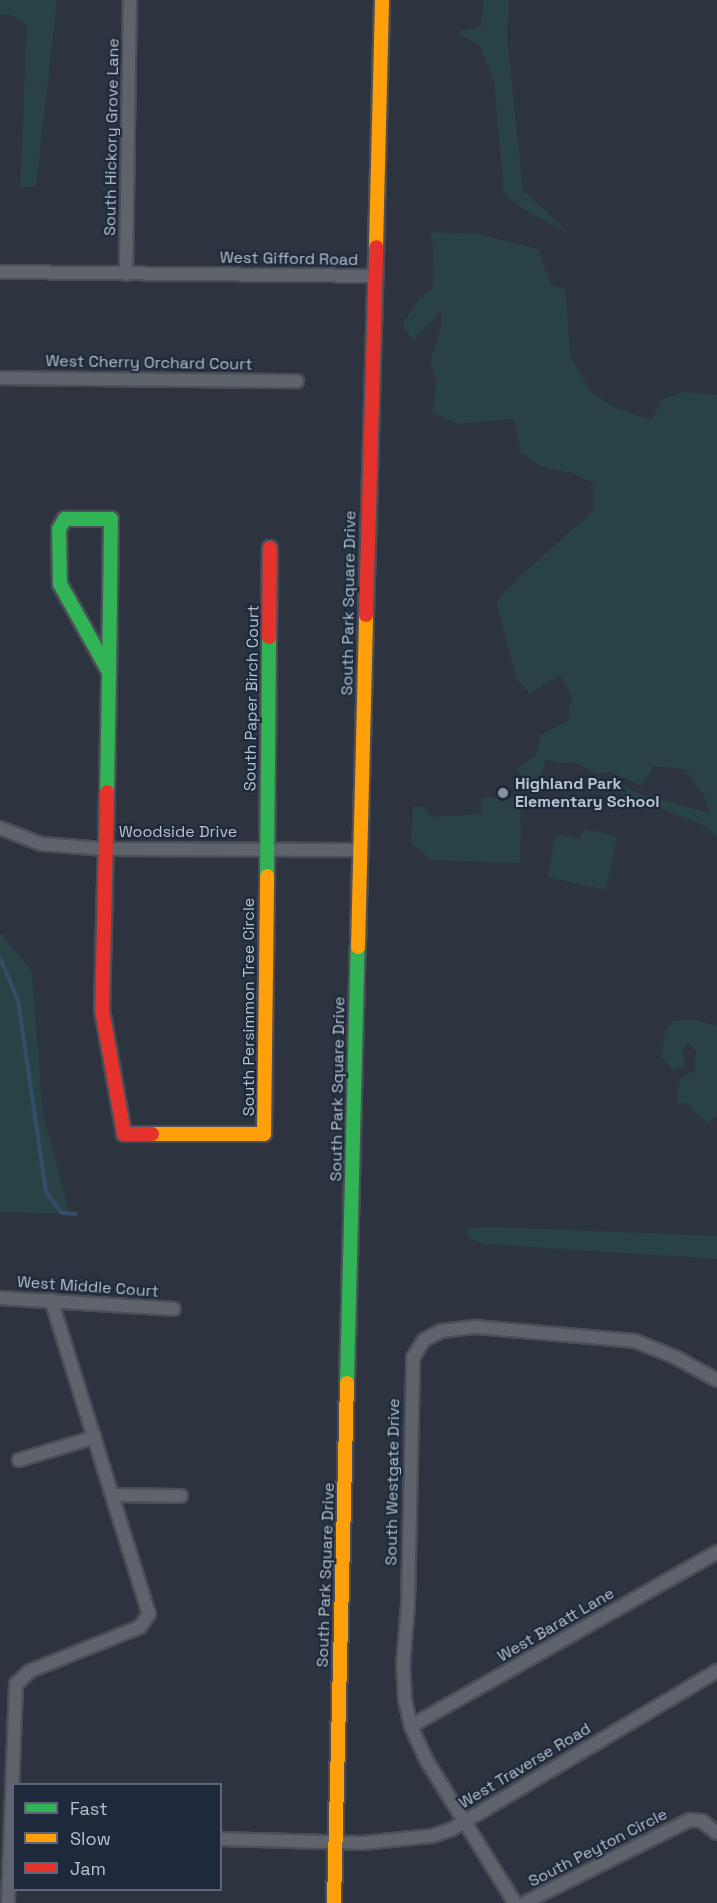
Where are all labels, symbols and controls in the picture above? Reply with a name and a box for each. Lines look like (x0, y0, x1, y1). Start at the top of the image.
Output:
street label: South Hickory Grove Lane (101, 38, 123, 236)
street label: West Gifford Road (220, 248, 358, 270)
street label: West Cherry Orchard Court (45, 352, 253, 374)
street label: South Park Square Drive (338, 510, 360, 696)
street label: South Paper Birch Court (241, 605, 263, 791)
place label: Highland Park Elementary School (515, 774, 659, 812)
marker: Highland Park Elementary School (496, 786, 510, 800)
street label: Woodside Drive (119, 822, 237, 842)
street label: South Persimmon Tree Circle (239, 897, 259, 1117)
street label: South Park Square Drive (327, 996, 349, 1182)
street label: West Middle Court (16, 1272, 160, 1302)
street label: South Westgate Drive (382, 1398, 404, 1566)
street label: South Park Square Drive (313, 1482, 339, 1668)
street label: West Baratt Lane (494, 1584, 618, 1666)
street label: West Traverse Road (455, 1719, 595, 1813)
legend (12, 1783, 222, 1891)
text: Fast (70, 1797, 107, 1820)
street label: South Peyton Circle (525, 1805, 671, 1891)
text: Slow (70, 1827, 111, 1850)
text: Jam (70, 1857, 106, 1880)

